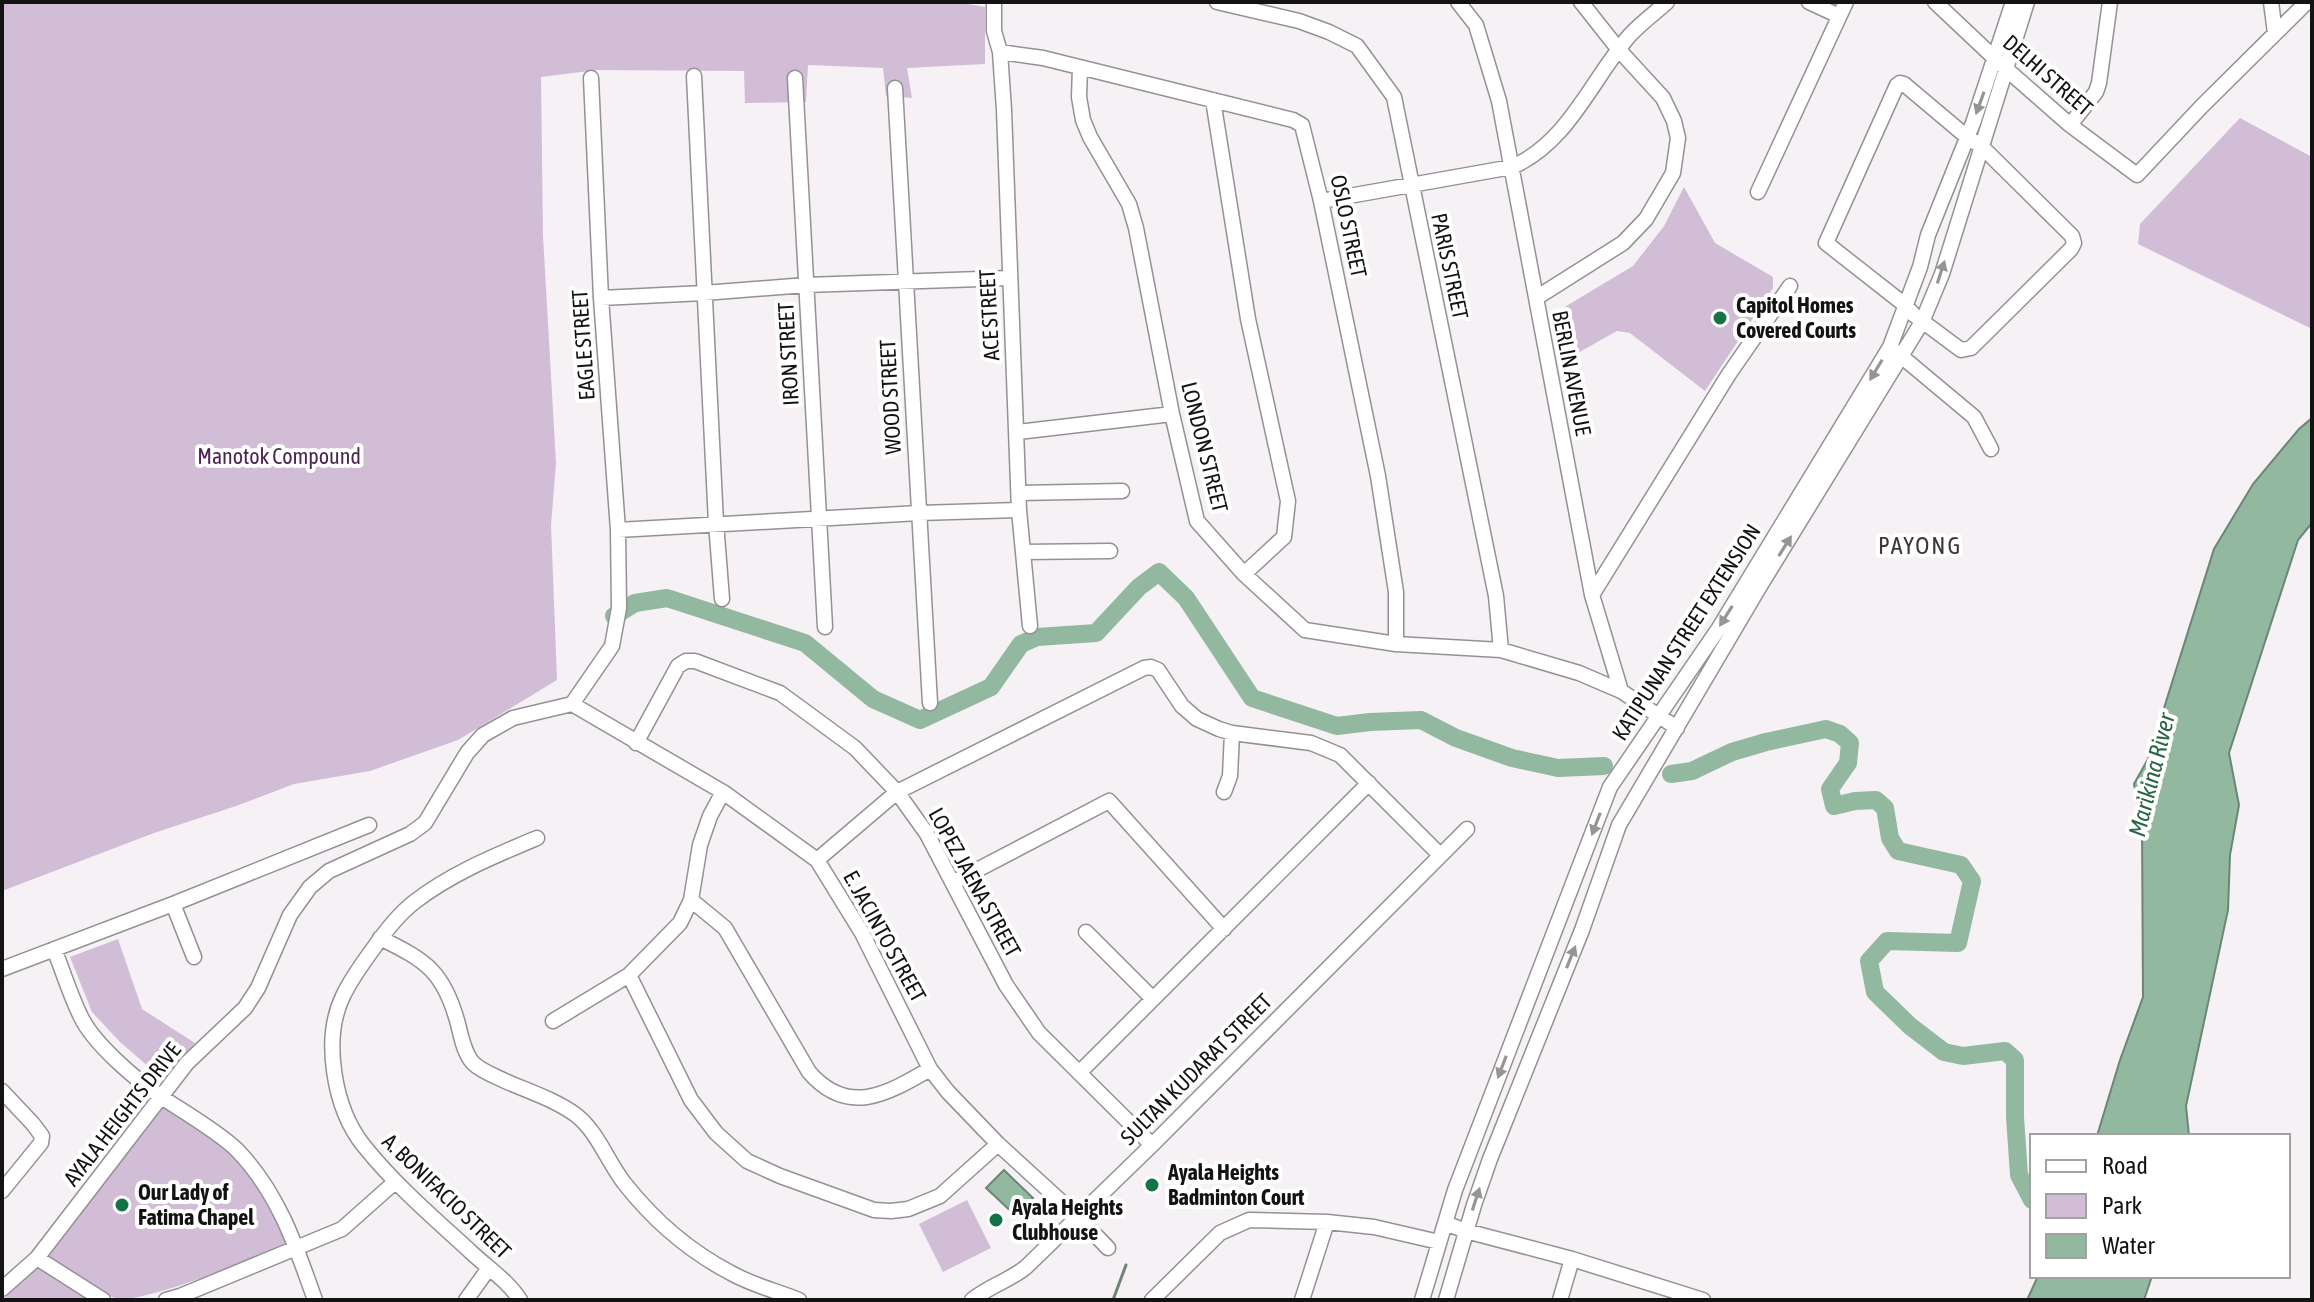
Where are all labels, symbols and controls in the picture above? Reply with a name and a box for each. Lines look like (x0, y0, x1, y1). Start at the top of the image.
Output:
street label: DELHI STREET (1998, 29, 2098, 121)
one-way arrow (1973, 91, 1986, 115)
street label: OSLO STREET (1325, 172, 1373, 280)
street label: PARIS STREET (1426, 211, 1474, 322)
one-way arrow (1936, 260, 1948, 284)
street label: ACE STREET (974, 268, 1004, 361)
street label: EAGLE STREET (566, 288, 600, 401)
place label: Capitol Homes Covered Courts (1736, 292, 1856, 343)
street label: IRON STREET (772, 301, 804, 406)
street label: BERLIN AVENUE (1547, 308, 1597, 438)
marker: Capitol Homes Covered Courts (1711, 309, 1729, 327)
street label: WOOD STREET (874, 339, 906, 455)
one-way arrow (1870, 359, 1884, 381)
street label: LONDON STREET (1176, 379, 1234, 515)
park label: Manotok Compound (197, 443, 361, 469)
street label: KATIPUNAN STREET EXTENSION (1606, 519, 1766, 745)
district label: PAYONG (1878, 532, 1962, 559)
one-way arrow (1777, 535, 1791, 557)
one-way arrow (1719, 605, 1733, 627)
water label: Marikina River (2123, 709, 2180, 839)
street label: LOPEZ JAENA STREET (923, 803, 1027, 961)
one-way arrow (1589, 812, 1602, 836)
street label: E. JACINTO STREET (838, 866, 932, 1006)
one-way arrow (1565, 945, 1578, 969)
street label: SULTAN KUDARAT STREET (1115, 988, 1277, 1150)
street label: AYALA HEIGHTS DRIVE (58, 1037, 186, 1191)
one-way arrow (1495, 1055, 1508, 1079)
street label: A. BONIFACIO STREET (377, 1128, 517, 1264)
legend (2030, 1134, 2290, 1278)
text: Road (2102, 1152, 2148, 1179)
place label: Ayala Heights Badminton Court (1167, 1159, 1305, 1210)
marker: Ayala Heights Badminton Court (1143, 1176, 1161, 1194)
place label: Our Lady of Fatima Chapel (138, 1179, 255, 1230)
one-way arrow (1471, 1186, 1483, 1210)
text: Park (2102, 1192, 2143, 1219)
place label: Ayala Heights Clubhouse (1011, 1194, 1123, 1245)
marker: Our Lady of Fatima Chapel (113, 1196, 131, 1214)
marker: Ayala Heights Clubhouse (987, 1211, 1005, 1229)
text: Water (2102, 1232, 2155, 1259)

